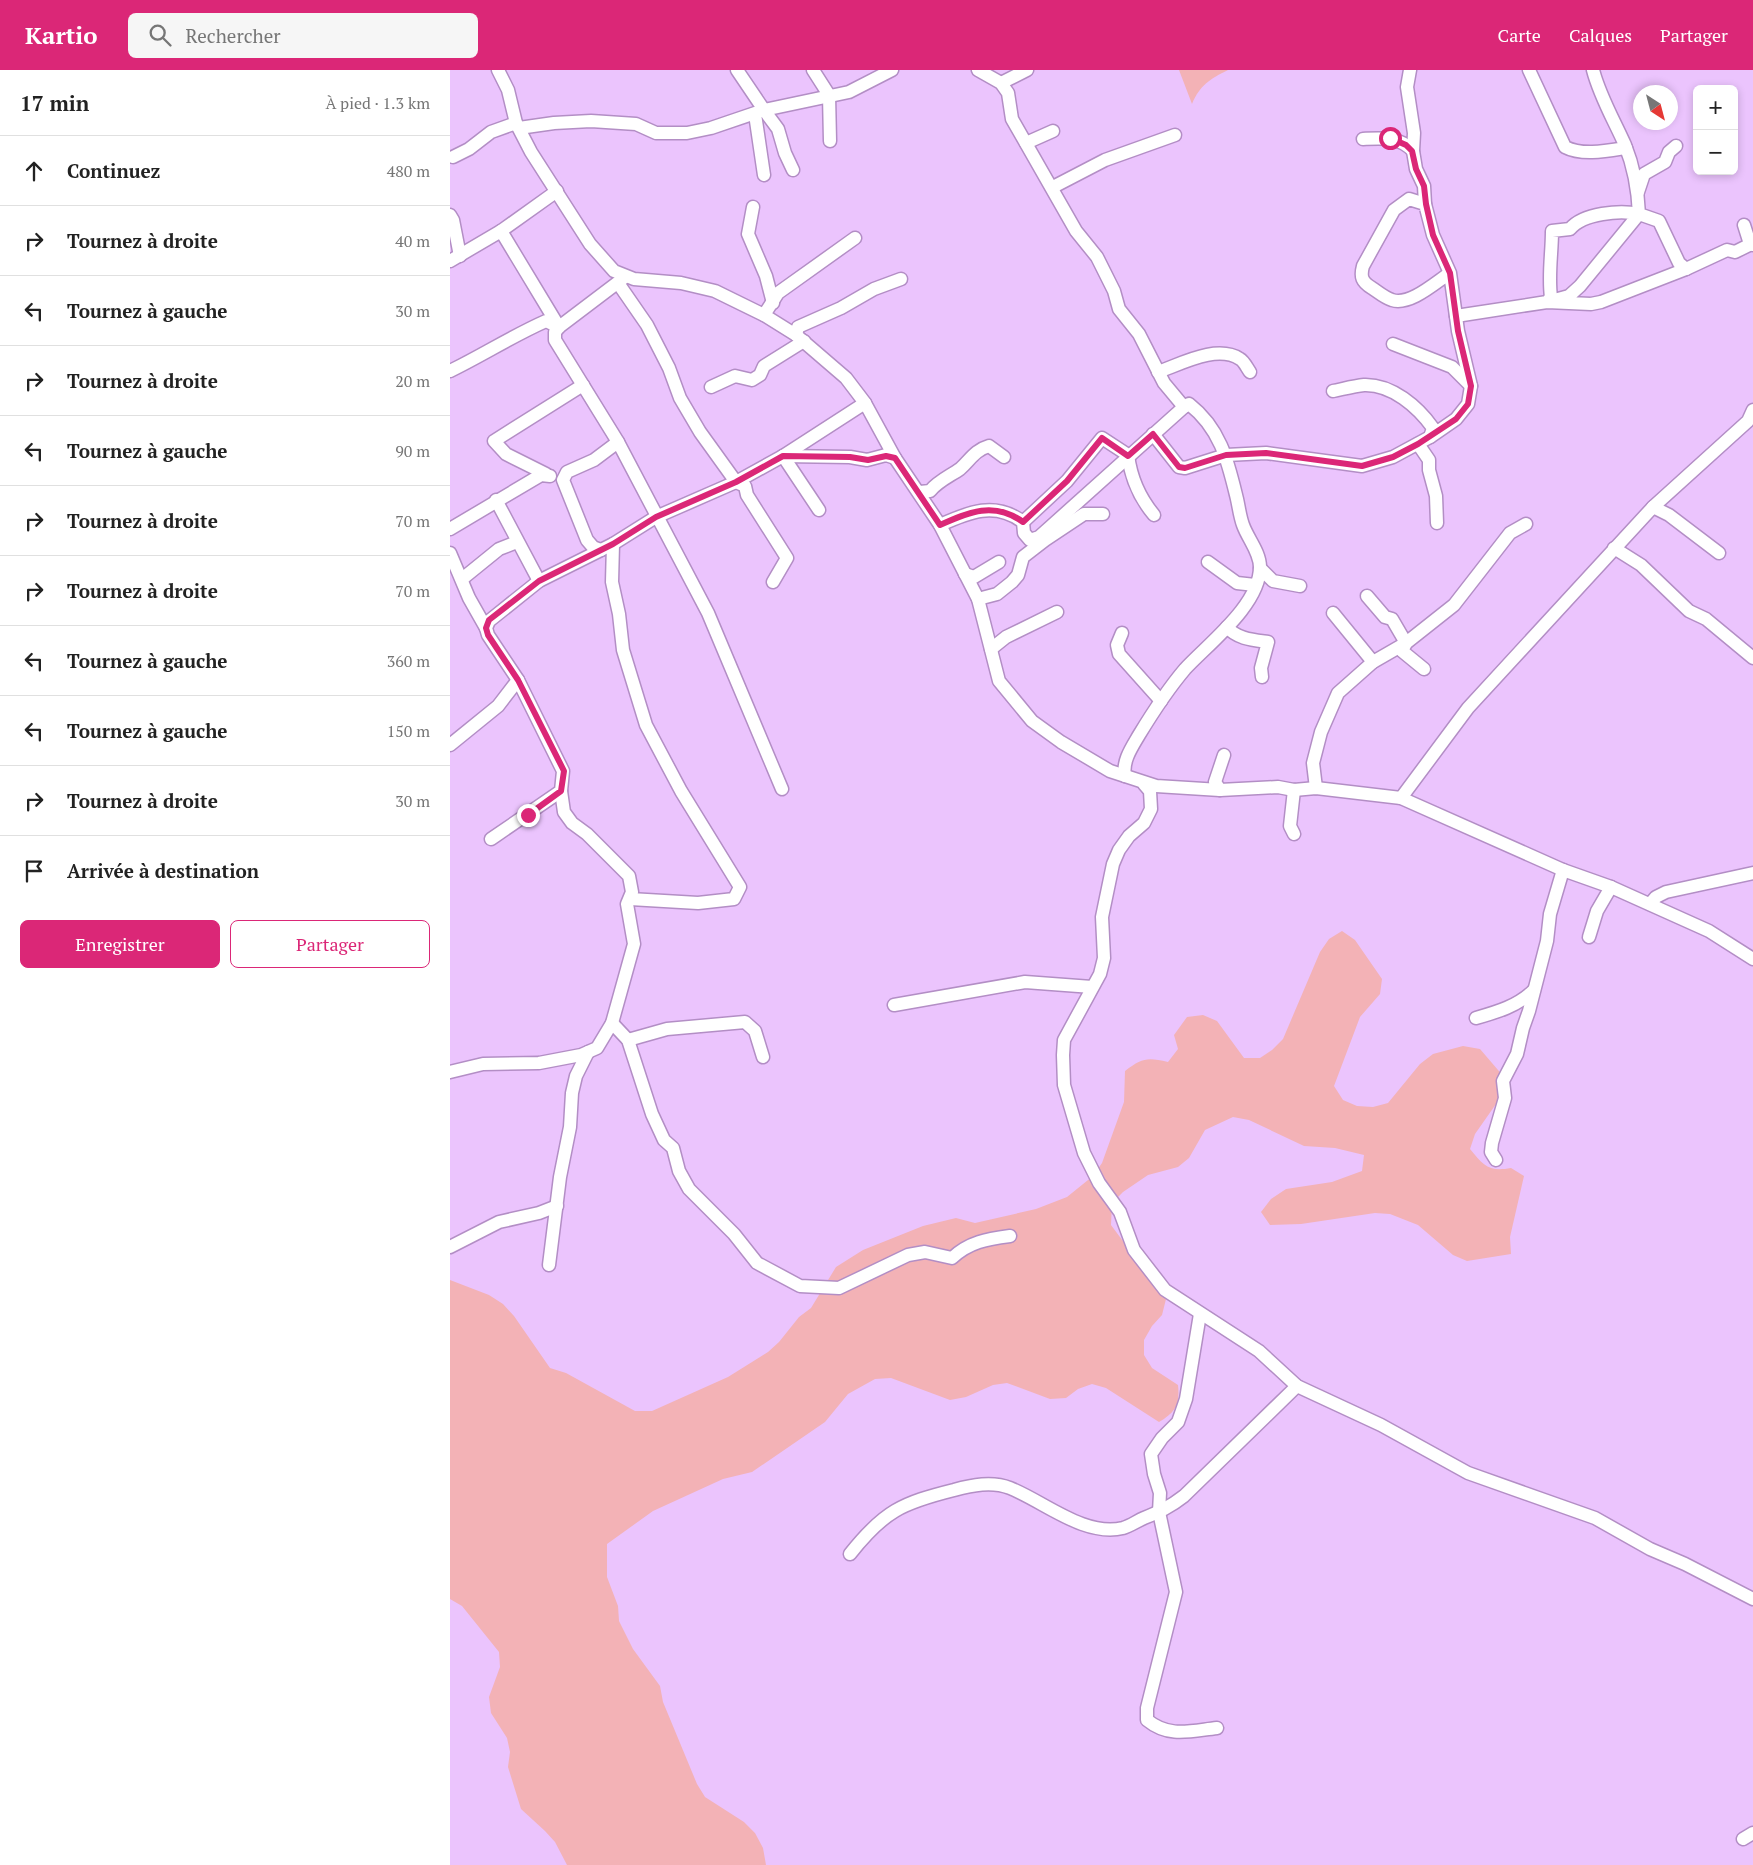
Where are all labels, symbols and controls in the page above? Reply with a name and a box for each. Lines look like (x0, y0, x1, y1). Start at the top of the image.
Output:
search box (128, 13, 478, 58)
text: Kartio (25, 19, 98, 51)
icon: search (146, 21, 174, 49)
text: Rechercher (186, 23, 281, 48)
text: Carte (1498, 23, 1541, 47)
text: Calques (1569, 23, 1632, 47)
text: Partager (1660, 23, 1728, 47)
north arrow (1633, 85, 1678, 130)
map controls (1693, 85, 1738, 175)
button: + (1693, 85, 1738, 130)
text: 17 min (20, 89, 89, 117)
text: À pied · 1.3 km (326, 92, 430, 114)
route start (1379, 127, 1402, 150)
button: − (1693, 130, 1738, 175)
icon: ahead (20, 157, 48, 185)
text: Continuez (67, 158, 160, 183)
text: 480 m (387, 160, 430, 182)
icon: right (20, 227, 48, 255)
text: Tournez à droite (67, 228, 218, 253)
text: 40 m (395, 230, 430, 252)
icon: left (20, 297, 48, 325)
text: Tournez à gauche (67, 298, 228, 323)
text: 30 m (395, 300, 430, 322)
icon: right (20, 367, 48, 395)
text: Tournez à droite (67, 368, 218, 393)
text: 20 m (395, 370, 430, 392)
icon: left (20, 437, 48, 465)
text: Tournez à gauche (67, 438, 228, 463)
text: 90 m (395, 440, 430, 462)
icon: right (20, 507, 48, 535)
text: Tournez à droite (67, 508, 218, 533)
text: 70 m (395, 510, 430, 532)
icon: right (20, 577, 48, 605)
text: Tournez à droite (67, 578, 218, 603)
text: 70 m (395, 580, 430, 602)
icon: left (20, 647, 48, 675)
text: Tournez à gauche (67, 648, 228, 673)
text: 360 m (387, 650, 430, 672)
icon: left (20, 717, 48, 745)
text: Tournez à gauche (67, 718, 228, 743)
text: 150 m (387, 720, 430, 742)
icon: right (20, 787, 48, 815)
text: Tournez à droite (67, 788, 218, 813)
text: 30 m (395, 790, 430, 812)
route end (517, 804, 540, 827)
icon: arrive (20, 857, 48, 885)
text: Arrivée à destination (67, 858, 259, 883)
button: Enregistrer (20, 920, 220, 968)
button: Partager (230, 920, 430, 968)

